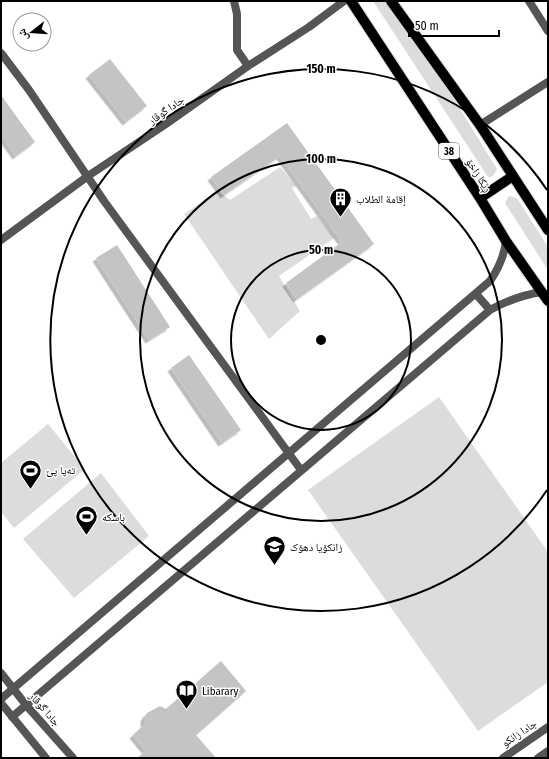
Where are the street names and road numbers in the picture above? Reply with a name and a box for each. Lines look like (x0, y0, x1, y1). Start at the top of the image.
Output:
street label: جادا گوڤار (145, 93, 187, 128)
road number: 38 (439, 143, 459, 159)
street label: ڕێکا زاخۆ (461, 156, 494, 196)
street label: جادا گوڤار (26, 689, 63, 729)
street label: جادا زانکو (499, 717, 539, 750)

